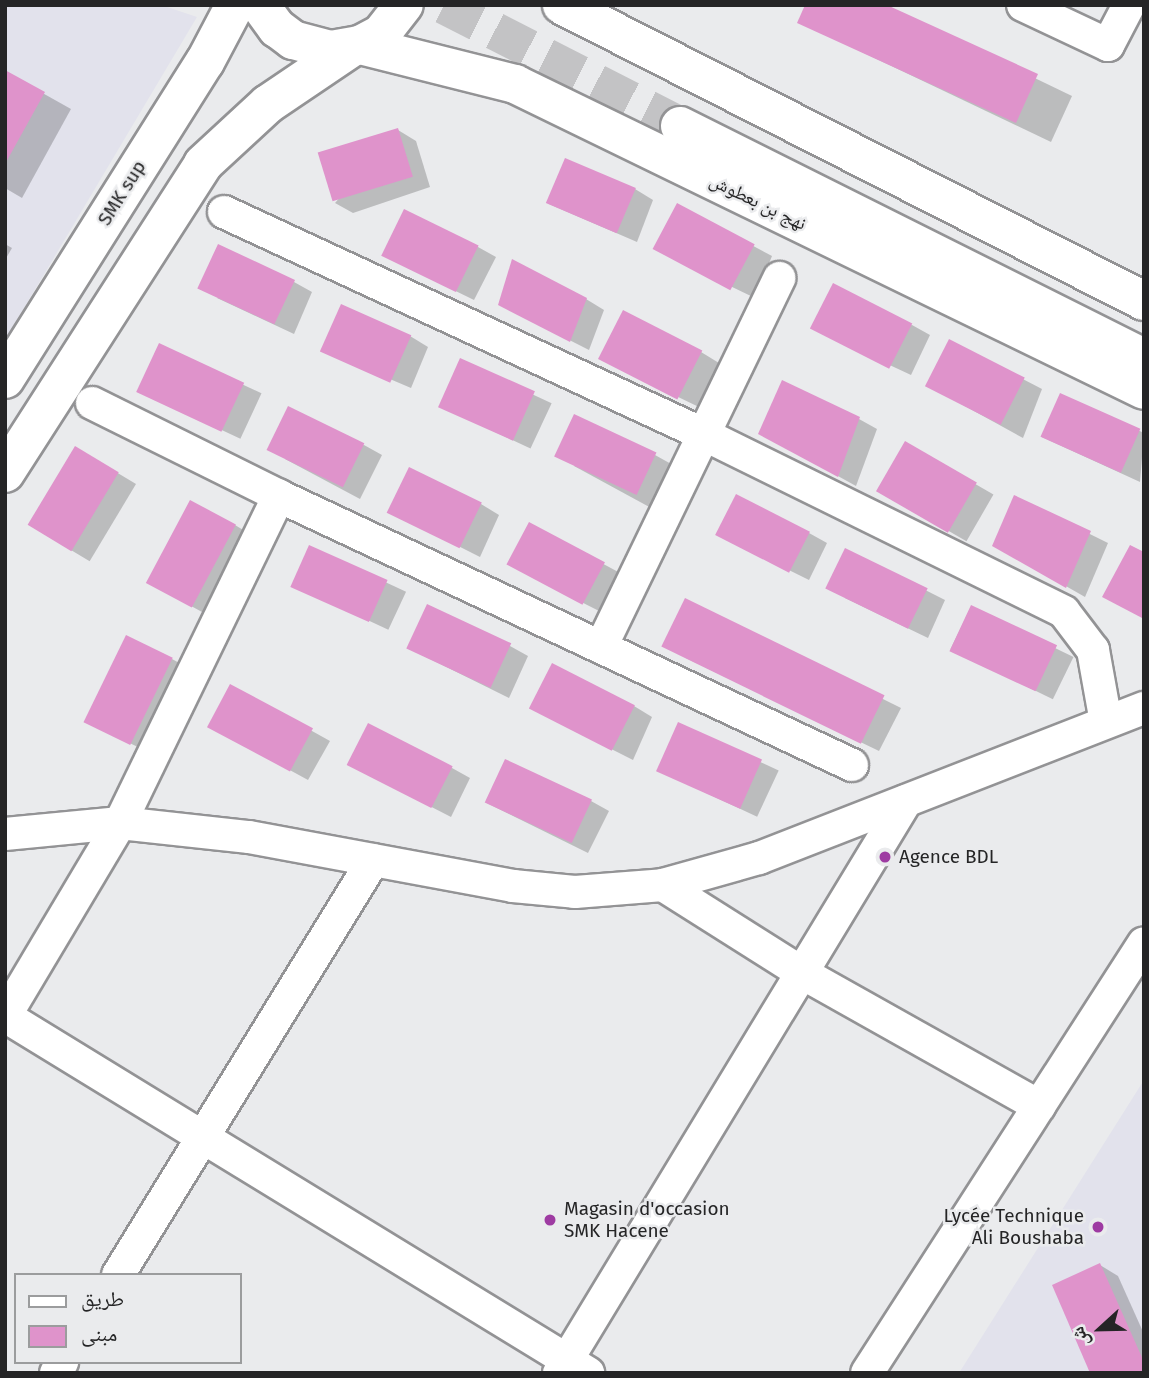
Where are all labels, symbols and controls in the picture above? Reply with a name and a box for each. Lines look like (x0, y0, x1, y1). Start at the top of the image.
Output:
street label: SMK sup (93, 156, 151, 230)
street label: نهج بن بعطوش (706, 169, 810, 235)
place label: Agence BDL (899, 846, 998, 868)
marker: Agence BDL (877, 849, 893, 865)
place label: Magasin d'occasion SMK Hacene (564, 1198, 730, 1242)
place label: Lycée Technique Ali Boushaba (944, 1205, 1084, 1249)
marker: Magasin d'occasion SMK Hacene (542, 1212, 558, 1228)
marker: Lycée Technique Ali Boushaba (1090, 1219, 1106, 1235)
legend (14, 1273, 242, 1364)
text: طريق (81, 1286, 124, 1312)
north arrow (1065, 1294, 1135, 1364)
text: مبنى (81, 1321, 117, 1347)
text: ش (1066, 1323, 1095, 1351)

